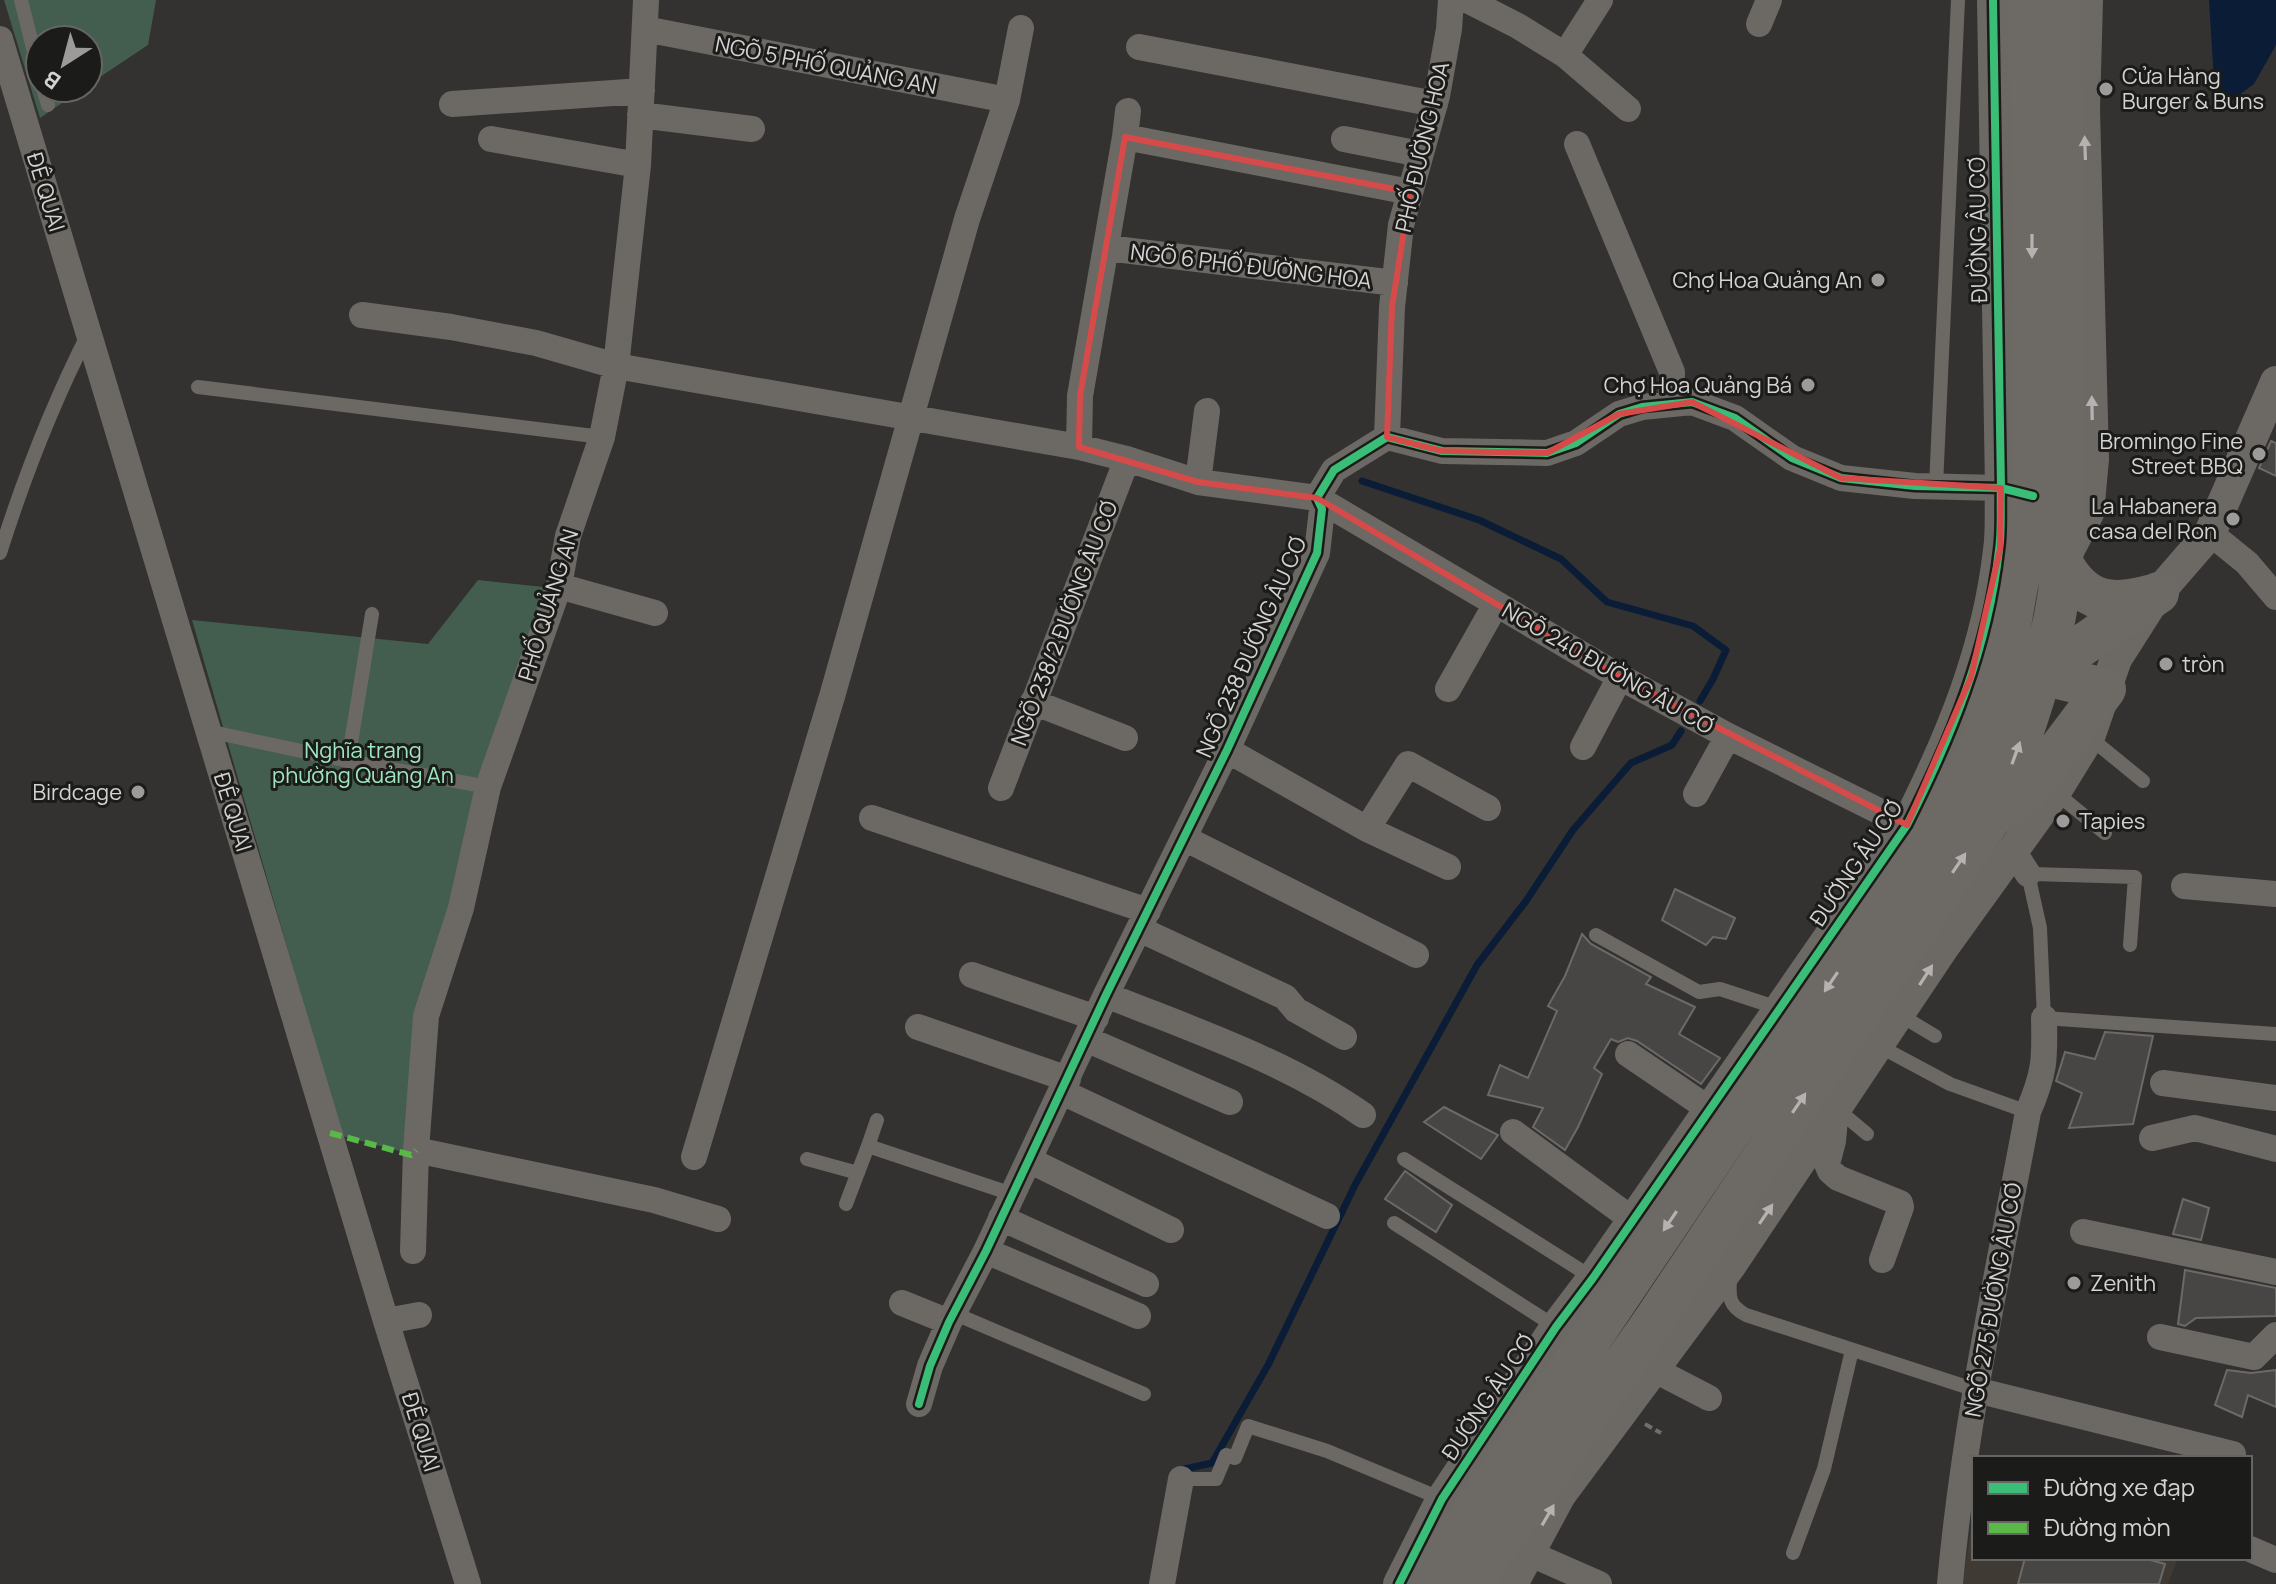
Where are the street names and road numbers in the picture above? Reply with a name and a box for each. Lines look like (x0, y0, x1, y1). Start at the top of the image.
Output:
street label: NGÕ 5 PHỐ QUẢNG AN (713, 28, 940, 101)
street label: PHỐ ĐƯỜNG HOA (1387, 59, 1456, 235)
street label: ĐÊ QUAI (20, 149, 72, 235)
street label: ĐƯỜNG ÂU CƠ (1962, 157, 1994, 303)
street label: NGÕ 6 PHỐ ĐƯỜNG HOA (1129, 235, 1374, 296)
street label: NGÕ 238/2 ĐƯỜNG ÂU CƠ (1003, 496, 1125, 750)
street label: PHỐ QUẢNG AN (510, 525, 585, 685)
street label: NGÕ 238 ĐƯỜNG ÂU CƠ (1189, 532, 1313, 762)
street label: NGÕ 240 ĐƯỜNG ÂU CƠ (1497, 595, 1719, 741)
street label: ĐÊ QUAI (207, 769, 259, 855)
street label: ĐƯỜNG ÂU CƠ (1803, 794, 1909, 932)
street label: NGÕ 275 ĐƯỜNG ÂU CƠ (1958, 1180, 2028, 1420)
street label: ĐƯỜNG ÂU CƠ (1435, 1328, 1541, 1466)
street label: ĐÊ QUAI (395, 1389, 447, 1475)

